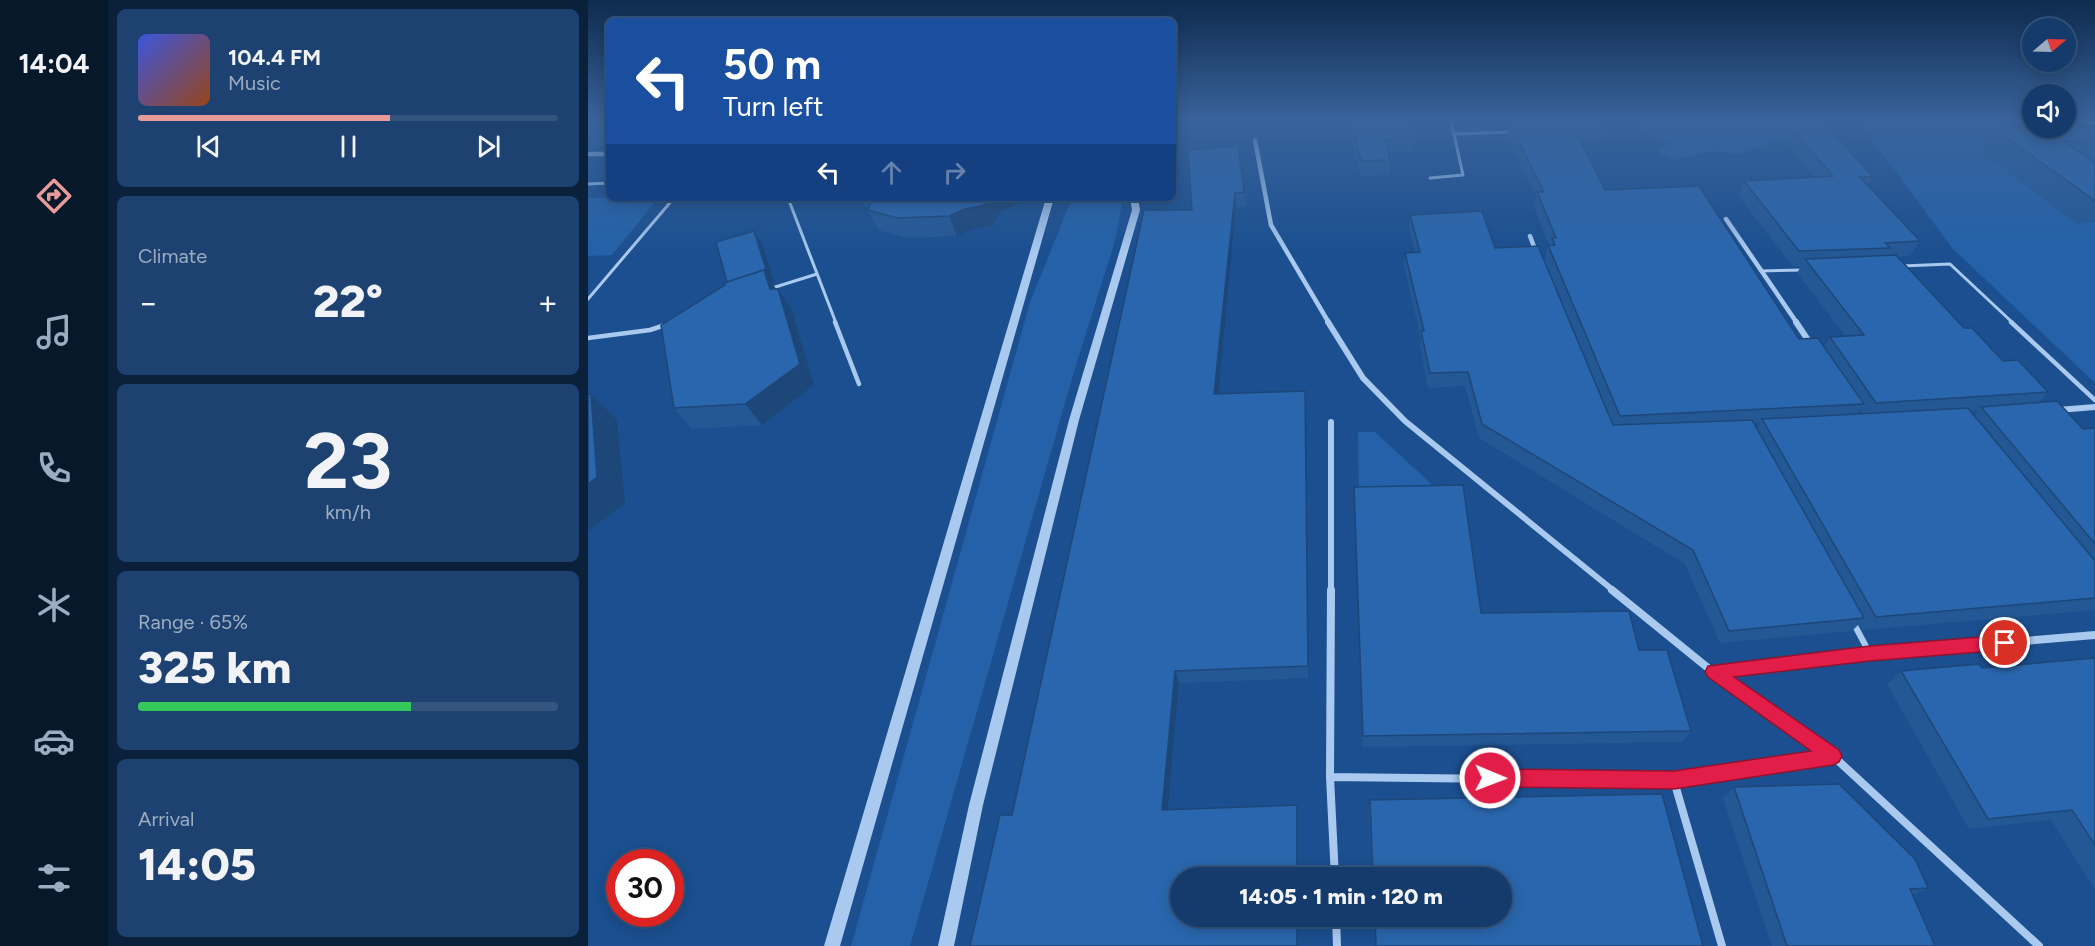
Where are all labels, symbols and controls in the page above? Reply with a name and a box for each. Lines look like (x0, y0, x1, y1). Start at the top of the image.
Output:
north arrow (2022, 18, 2076, 72)
map controls (2022, 18, 2076, 138)
text: 50 m (723, 39, 821, 90)
icon: left (624, 42, 702, 120)
text: 104.4 FM (228, 44, 321, 71)
text: 14:04 (18, 47, 90, 80)
text: Music (228, 71, 281, 95)
button: sound (2022, 84, 2076, 138)
text: Turn left (723, 90, 823, 123)
icon: previous (192, 130, 225, 163)
icon: pause (332, 130, 365, 163)
icon: next (472, 130, 505, 163)
icon: left (812, 156, 845, 189)
icon: ahead (875, 156, 908, 189)
icon: right (938, 156, 971, 189)
icon: directions (33, 175, 75, 217)
text: Climate (138, 244, 207, 268)
text: 22° (313, 274, 383, 328)
text: − (138, 283, 159, 322)
text: + (537, 283, 558, 322)
icon: music (33, 311, 75, 353)
text: 23 (304, 414, 392, 508)
icon: phone (33, 447, 75, 489)
text: km/h (325, 500, 371, 524)
icon: climate (33, 584, 75, 626)
text: Range · 65% (138, 610, 248, 634)
pin (1979, 617, 2030, 668)
icon: arrive (1988, 626, 2021, 659)
text: 325 km (138, 640, 291, 694)
icon: car (33, 720, 75, 762)
position arrow (1458, 746, 1522, 810)
text: Arrival (138, 807, 194, 831)
text: 14:05 (138, 837, 256, 891)
speed limit sign: 30 (606, 849, 684, 927)
icon: filters (33, 857, 75, 899)
text: 14:05 · 1 min · 120 m (1239, 883, 1443, 910)

